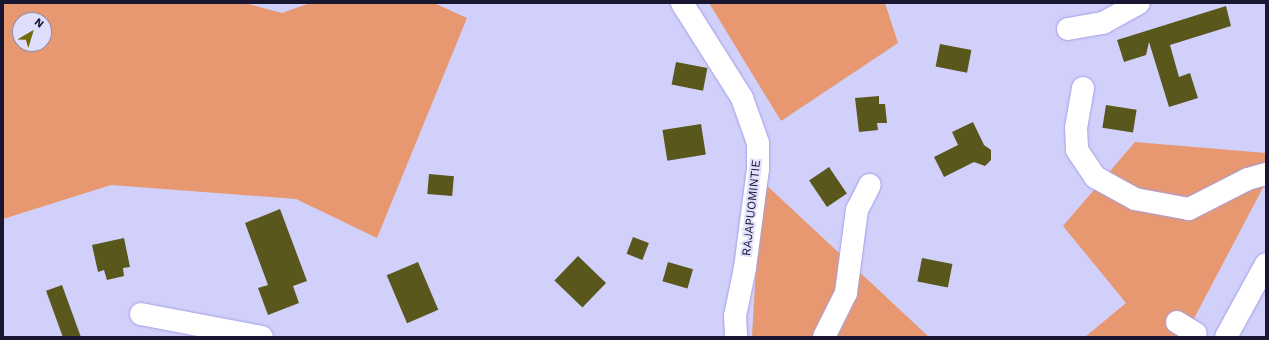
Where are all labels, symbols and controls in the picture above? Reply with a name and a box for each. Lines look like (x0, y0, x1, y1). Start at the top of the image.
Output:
north arrow (12, 12, 52, 52)
text: N (32, 15, 46, 31)
street label: RAJAPUOMINTIE (740, 159, 764, 257)

